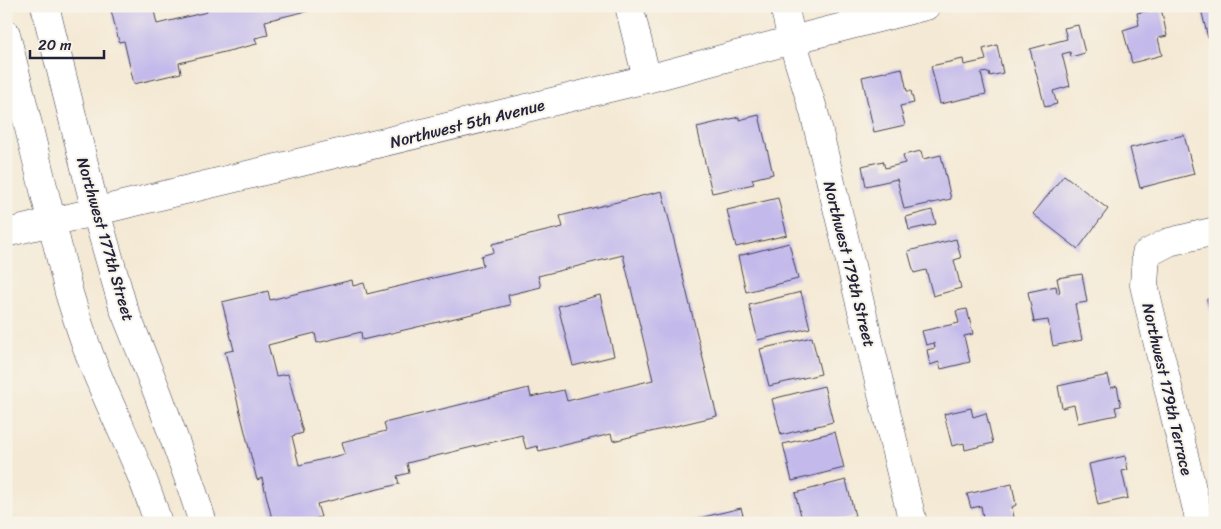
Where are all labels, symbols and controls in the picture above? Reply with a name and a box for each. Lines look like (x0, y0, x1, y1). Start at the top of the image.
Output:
scale bar (30, 28, 104, 60)
text: 20 m (38, 32, 72, 58)
street label: Northwest 5th Avenue (387, 90, 548, 157)
street label: Northwest 177th Street (68, 154, 143, 325)
street label: Northwest 179th Street (815, 178, 884, 350)
street label: Northwest 179th Terrace (1134, 300, 1202, 479)

